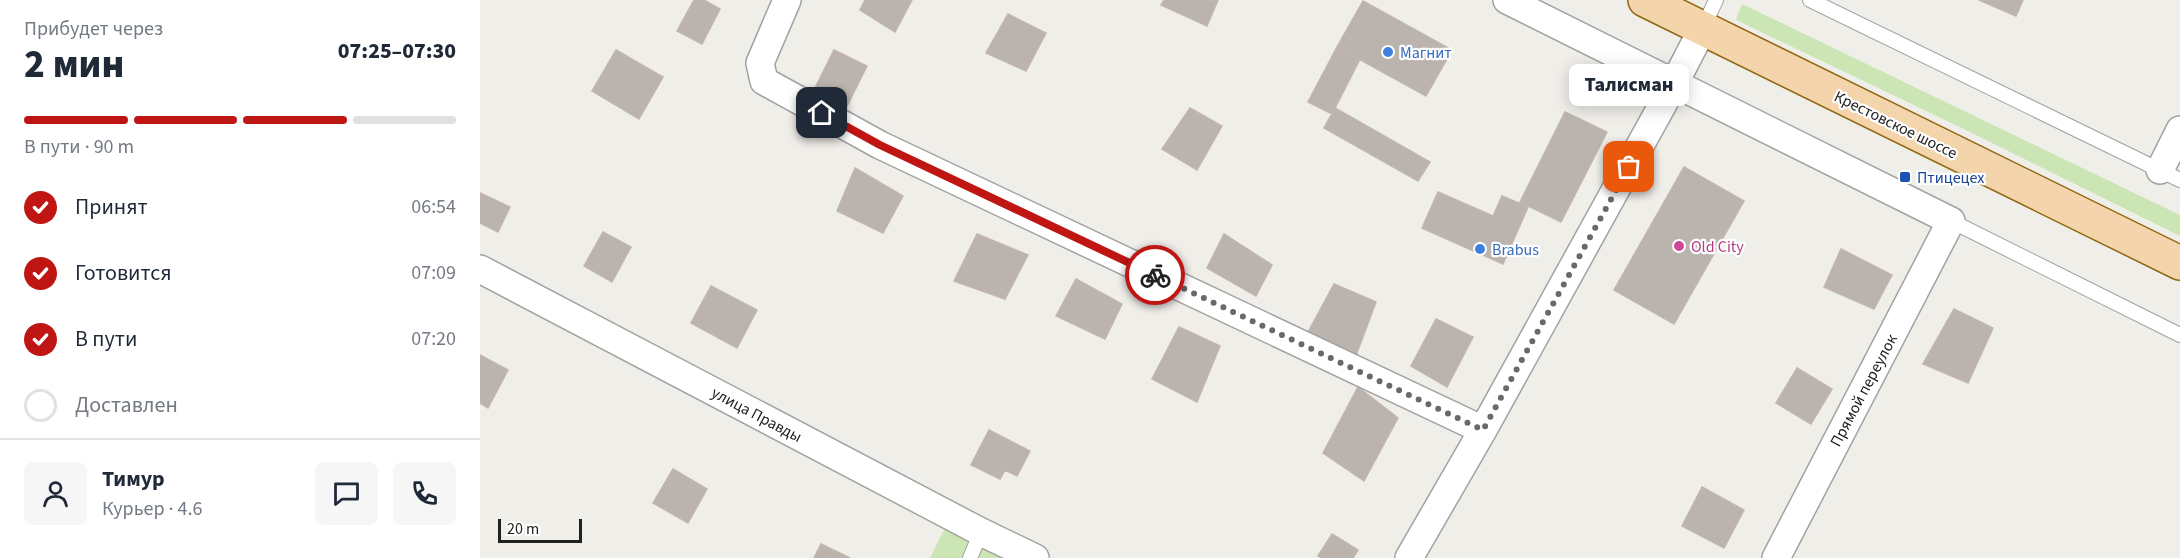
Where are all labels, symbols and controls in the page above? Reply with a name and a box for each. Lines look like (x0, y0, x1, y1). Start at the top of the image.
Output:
text: Прибудет через (24, 15, 163, 43)
text: 07:25–07:30 (338, 35, 456, 67)
text: 2 мин (24, 37, 124, 93)
place label: Магнит (1400, 42, 1452, 64)
marker: Магнит (1381, 45, 1395, 59)
callout: Талисман (1569, 65, 1689, 107)
text: Талисман (1584, 71, 1674, 99)
street label: Крестовское шоссе (1830, 86, 1961, 164)
pin (796, 87, 847, 138)
icon: home (805, 96, 838, 129)
text: В пути · 90 m (24, 133, 134, 161)
pin (1603, 141, 1654, 192)
icon: bag (1612, 150, 1645, 183)
place label: Птицецех (1917, 167, 1984, 189)
marker: Птицецех (1898, 170, 1912, 184)
icon: check (24, 191, 57, 224)
text: Принят (75, 191, 148, 223)
text: 06:54 (411, 193, 456, 221)
place label: Old City (1691, 236, 1744, 258)
place label: Brabus (1492, 239, 1539, 261)
marker: Old City (1672, 239, 1686, 253)
marker: Brabus (1473, 242, 1487, 256)
courier (1125, 245, 1185, 305)
icon: check (24, 257, 57, 290)
text: Готовится (75, 257, 172, 289)
text: 07:09 (411, 259, 456, 287)
icon: bike (1139, 259, 1172, 292)
icon: check (24, 323, 57, 356)
text: В пути (75, 323, 137, 355)
text: 07:20 (411, 325, 456, 353)
street label: Прямой переулок (1825, 330, 1903, 451)
street label: улица Правды (707, 382, 806, 448)
text: Доставлен (75, 389, 178, 421)
button: person (24, 462, 87, 525)
button: chat (315, 462, 378, 525)
button: phone (393, 462, 456, 525)
text: Тимур (102, 463, 165, 495)
text: Курьер · 4.6 (102, 495, 202, 523)
scale bar (498, 516, 582, 544)
text: 20 m (507, 518, 539, 540)

